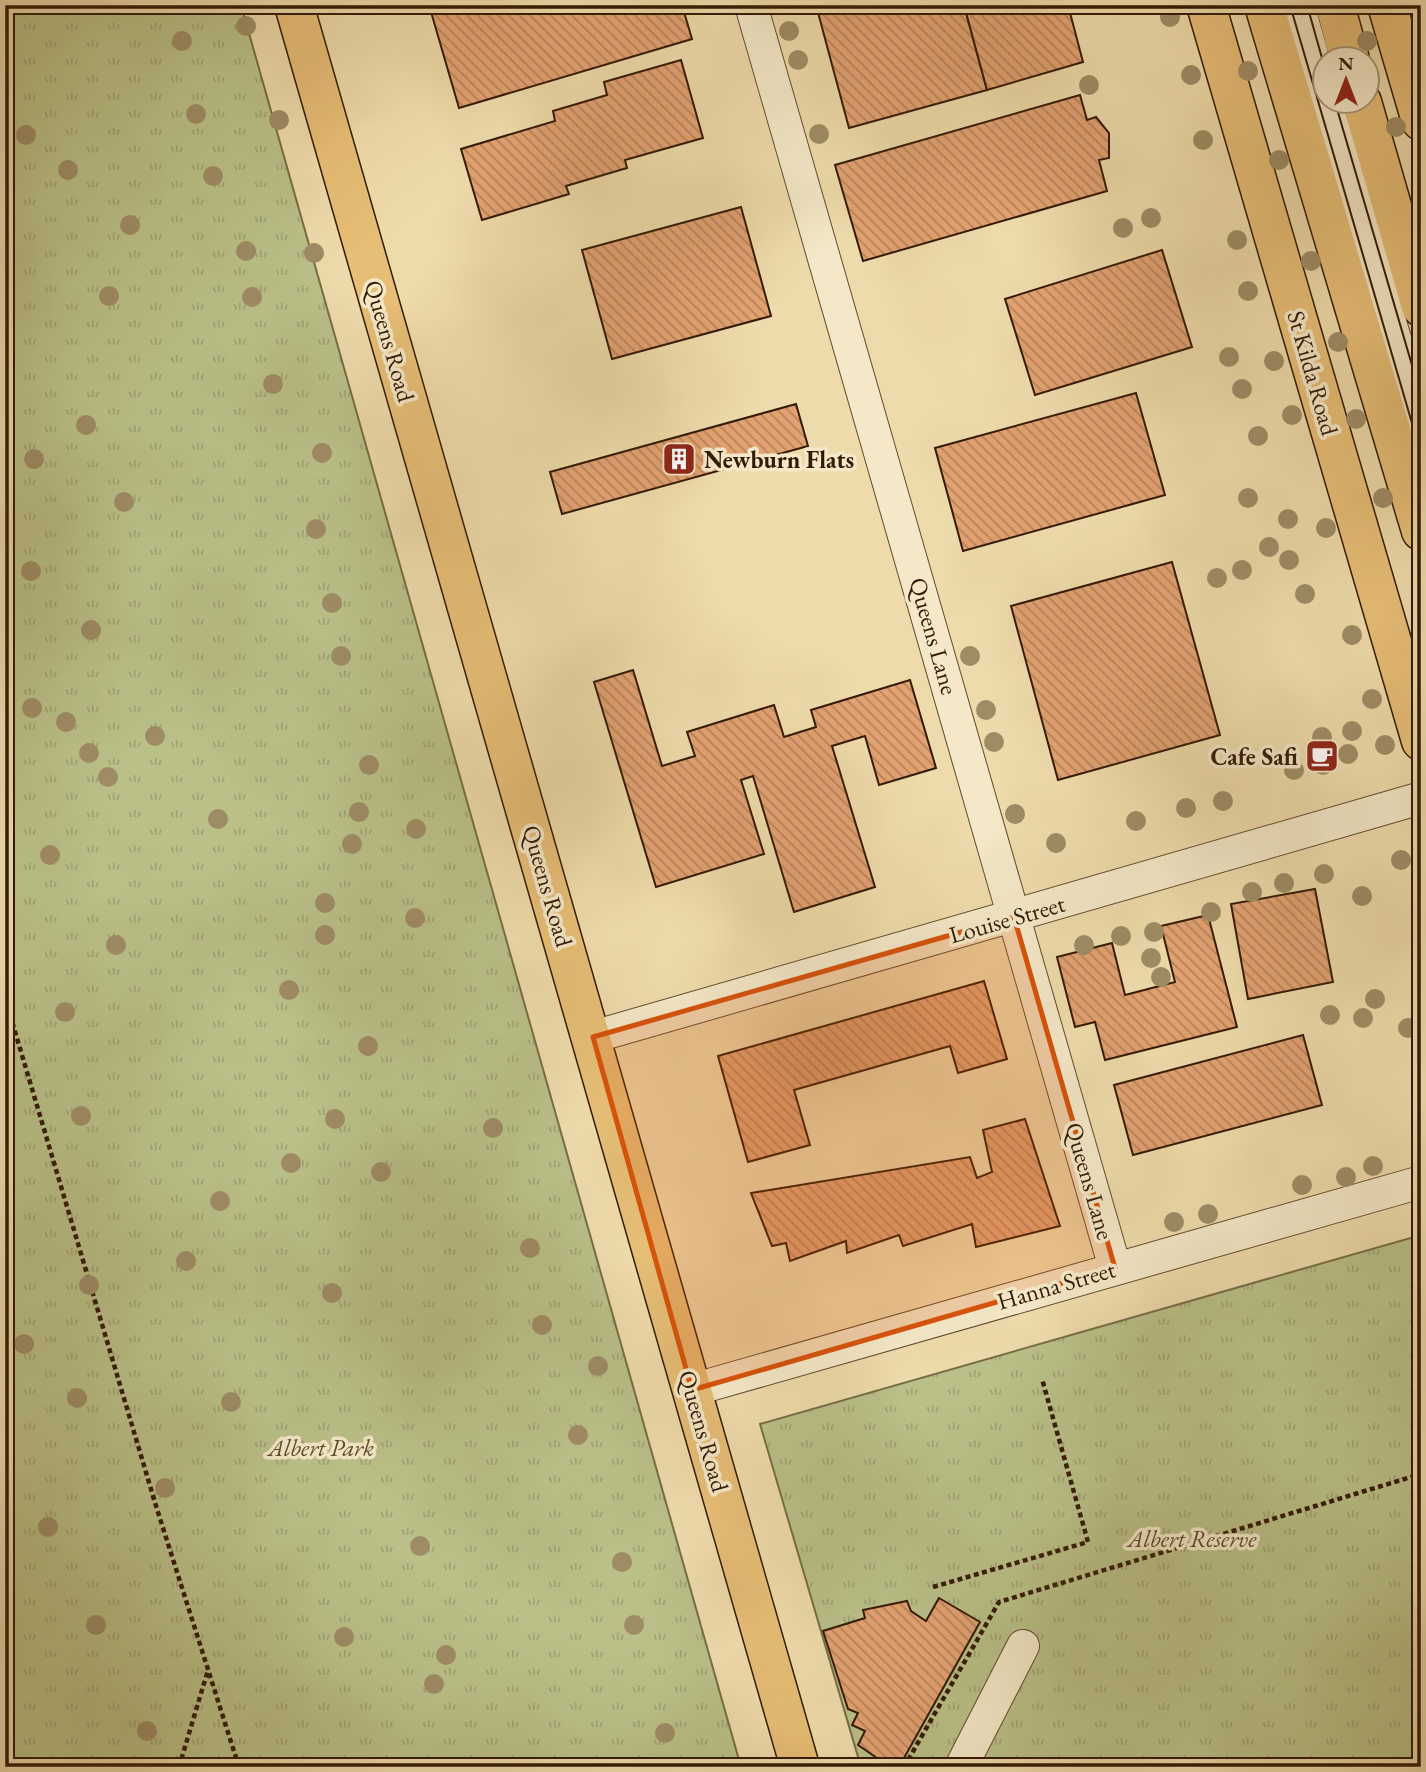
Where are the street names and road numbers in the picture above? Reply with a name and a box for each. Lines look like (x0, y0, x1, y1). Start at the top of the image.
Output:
street label: Queens Road (358, 277, 422, 406)
street label: St Kilda Road (1280, 307, 1346, 440)
street label: Queens Lane (903, 574, 965, 698)
street label: Queens Road (516, 822, 580, 951)
street label: Louise Street (945, 888, 1069, 950)
street label: Queens Lane (1059, 1119, 1121, 1243)
street label: Hanna Street (993, 1253, 1119, 1317)
street label: Queens Road (672, 1367, 736, 1496)

